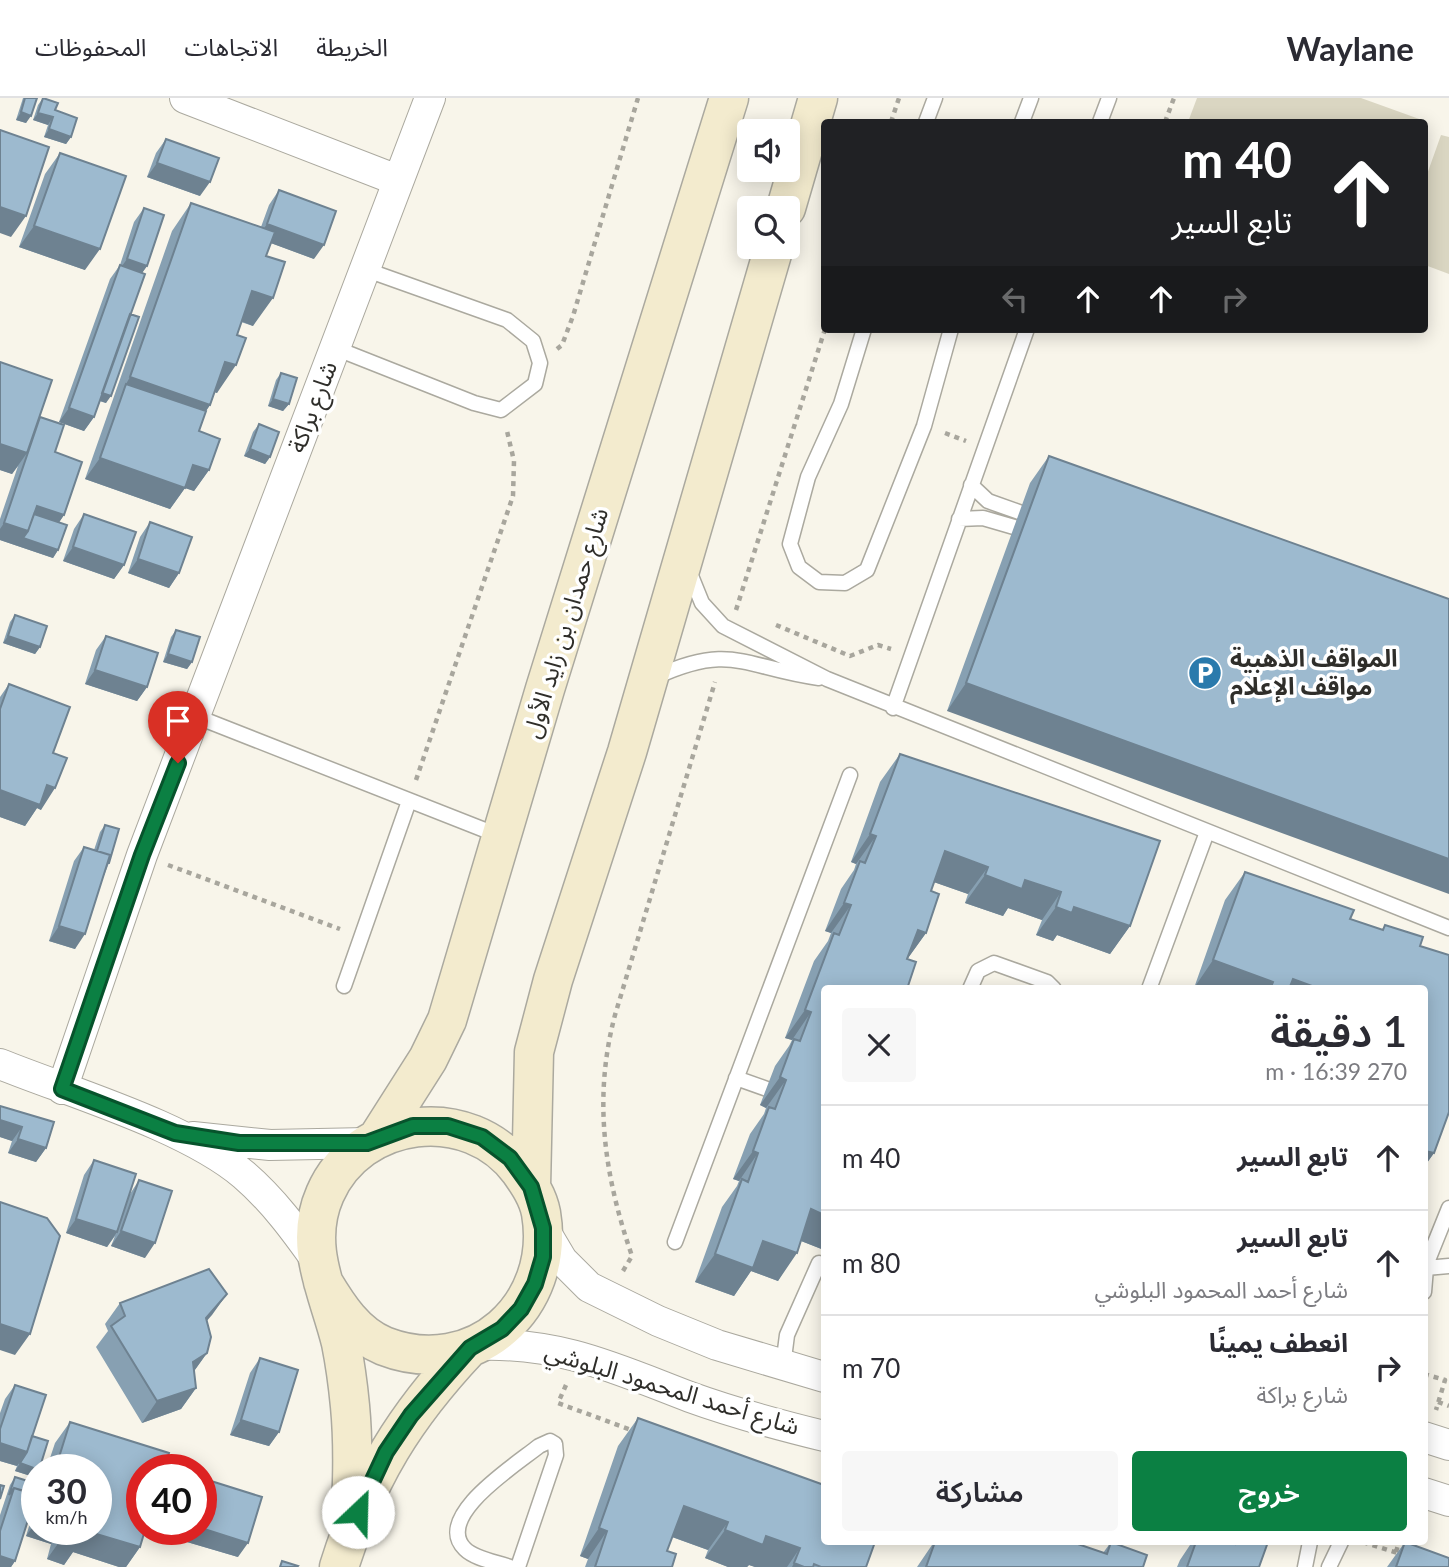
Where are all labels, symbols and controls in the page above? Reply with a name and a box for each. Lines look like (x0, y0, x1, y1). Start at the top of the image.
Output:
text: Waylane (1286, 28, 1414, 68)
text: المحفوظات (35, 32, 146, 61)
text: الاتجاهات (184, 32, 278, 61)
text: الخريطة (316, 32, 388, 61)
map controls (737, 119, 800, 259)
button: sound (737, 119, 800, 182)
text: 40 m (1182, 130, 1292, 188)
icon: ahead (1316, 147, 1407, 238)
button: search (737, 196, 800, 259)
text: تابع السير (1172, 201, 1292, 240)
icon: left (996, 280, 1034, 318)
icon: ahead (1069, 280, 1107, 318)
icon: ahead (1142, 280, 1180, 318)
icon: right (1215, 280, 1253, 318)
street label: شارع براكة (281, 357, 346, 458)
street label: شارع حمدان بن زايد الأول (516, 504, 617, 742)
place label: المواقف الذهبية مواقف الإعلام (1230, 643, 1398, 705)
parking icon: المواقف الذهبية مواقف الإعلام (1186, 654, 1224, 692)
pin (148, 691, 208, 763)
icon: arrive (159, 702, 197, 740)
text: 1 دقيقة (1270, 1006, 1407, 1056)
button: close (842, 1008, 916, 1082)
text: 270 m · 16:39 (1265, 1057, 1407, 1085)
icon: ahead (1369, 1139, 1407, 1177)
text: تابع السير (1237, 1140, 1348, 1172)
text: 40 m (842, 1142, 900, 1174)
text: تابع السير (1237, 1221, 1348, 1253)
icon: ahead (1369, 1244, 1407, 1282)
text: 80 m (842, 1247, 900, 1279)
text: شارع أحمد المحمود البلوشي (1094, 1275, 1348, 1303)
text: انعطف يمينًا (1209, 1326, 1348, 1358)
street label: شارع أحمد المحمود البلوشي (540, 1335, 803, 1445)
icon: right (1369, 1349, 1407, 1387)
text: 70 m (842, 1352, 900, 1384)
text: شارع براكة (1256, 1380, 1348, 1408)
button: مشاركة (842, 1451, 1118, 1531)
button: خروج (1132, 1451, 1407, 1531)
speed limit sign: 40 (126, 1454, 217, 1545)
text: 30 (46, 1469, 87, 1511)
position arrow (321, 1475, 395, 1549)
text: km/h (45, 1506, 88, 1528)

